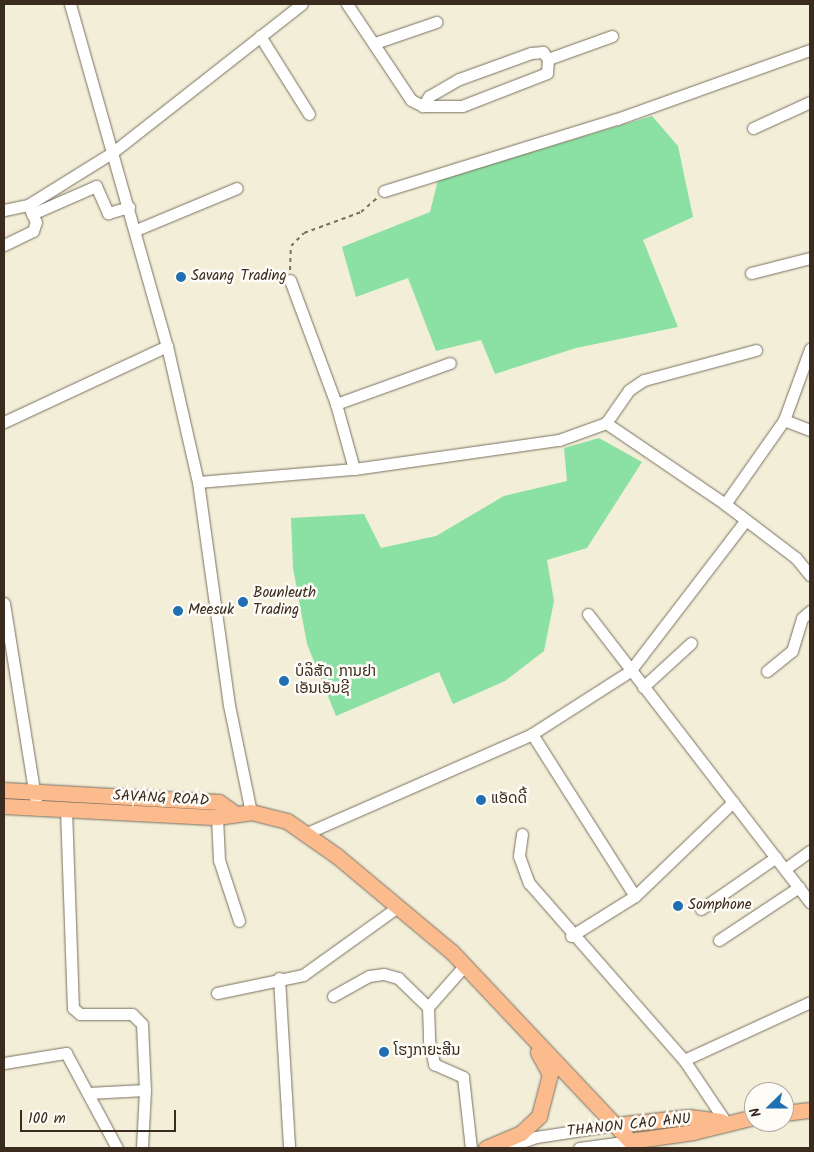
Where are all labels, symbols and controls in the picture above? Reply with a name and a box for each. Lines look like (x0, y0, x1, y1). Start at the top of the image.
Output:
place label: Savang Trading (191, 268, 287, 286)
marker: Savang Trading (175, 271, 187, 283)
place label: Bounleuth Trading (253, 584, 316, 619)
marker: Bounleuth Trading (237, 596, 249, 608)
place label: Meesuk (188, 602, 234, 620)
marker: Meesuk (172, 605, 184, 617)
place label: ບໍລິສັດ ການຢາ ເອັນເອັນຊີ (295, 663, 376, 698)
marker: ບໍລິສັດ ການຢາ ເອັນເອັນຊີ (277, 674, 291, 688)
street label: SAVANG ROAD (112, 787, 210, 811)
place label: ແອັດດີ້ (491, 791, 527, 809)
marker: ແອັດດີ້ (475, 794, 487, 806)
place label: Somphone (688, 897, 751, 915)
marker: Somphone (672, 900, 684, 912)
place label: ໂຮງກາຍະສີນ (394, 1043, 461, 1061)
marker: ໂຮງກາຍະສີນ (378, 1046, 390, 1058)
north arrow (744, 1082, 794, 1132)
scale bar (22, 1100, 179, 1132)
text: N (744, 1104, 768, 1120)
text: 100 m (28, 1107, 66, 1131)
street label: THANON CAO ANU (566, 1111, 692, 1141)

